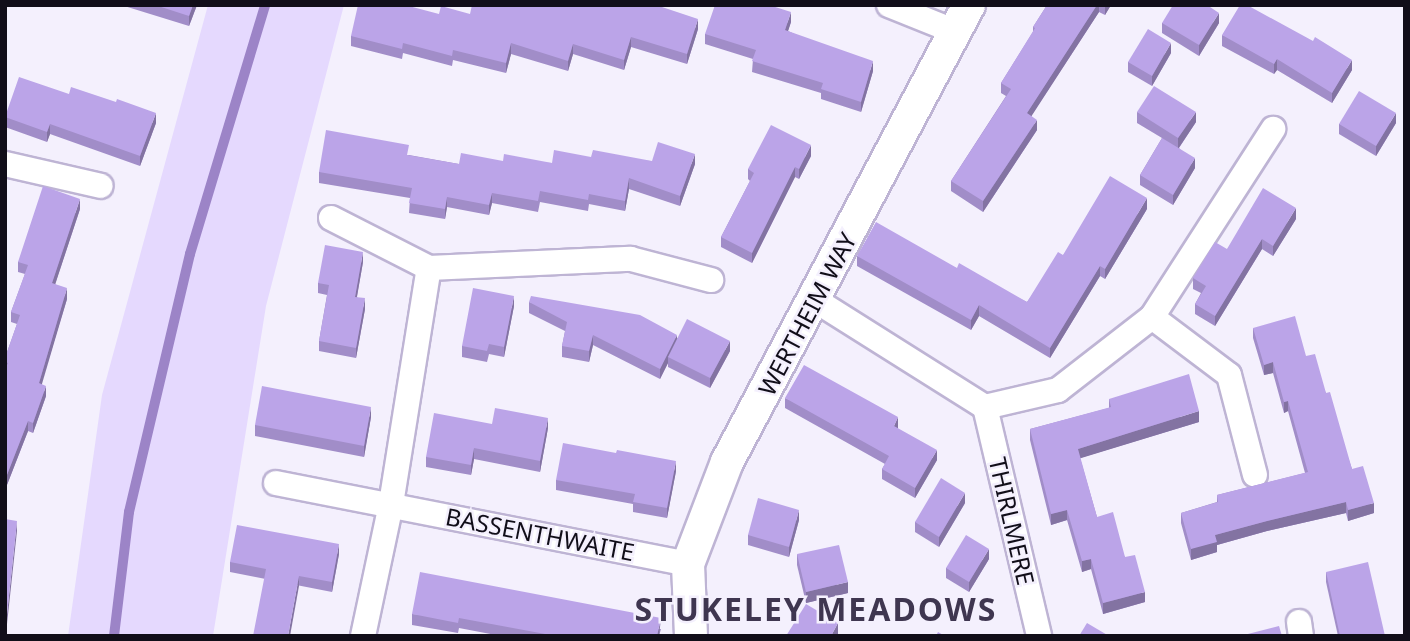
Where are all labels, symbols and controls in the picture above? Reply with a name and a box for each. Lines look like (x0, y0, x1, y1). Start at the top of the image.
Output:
street label: WERTHEIM WAY (752, 228, 862, 400)
street label: THIRLMERE (983, 454, 1041, 588)
street label: BASSENTHWAITE (443, 502, 637, 566)
district label: STUKELEY MEADOWS (637, 590, 995, 628)

